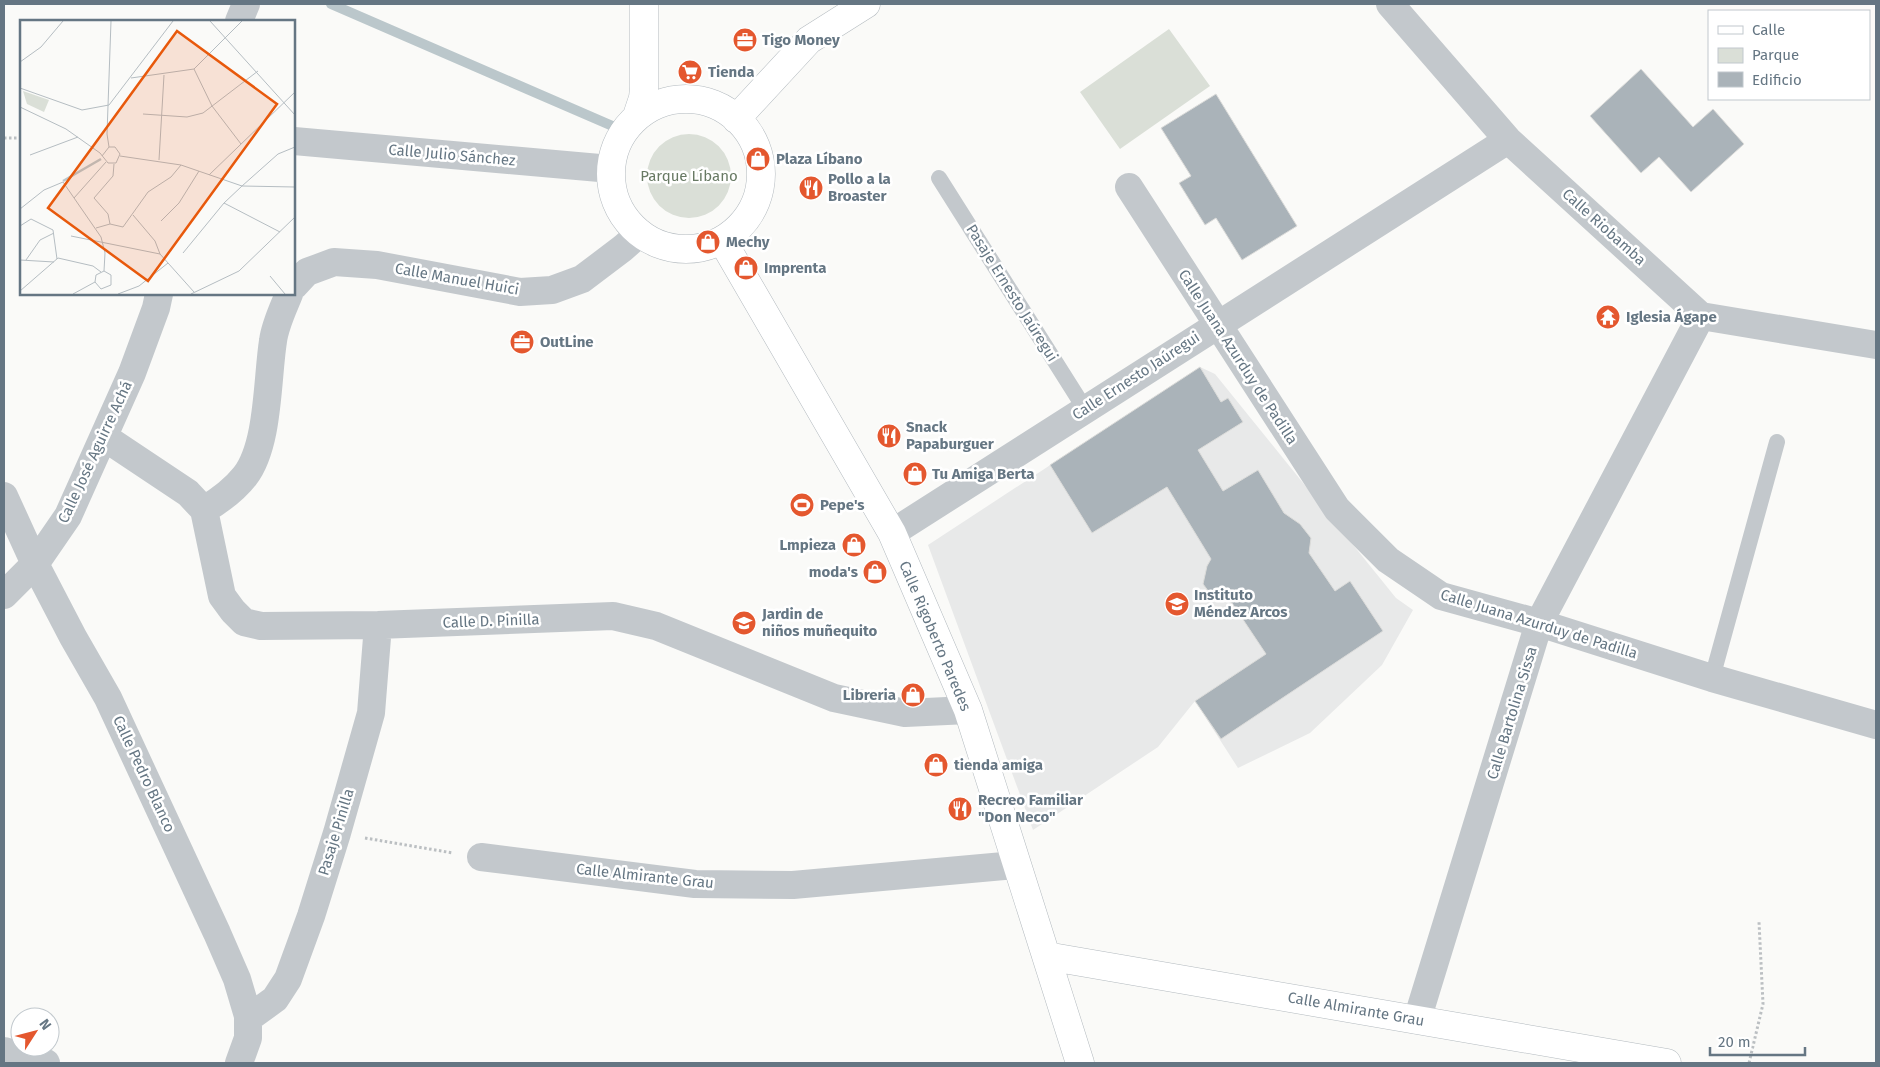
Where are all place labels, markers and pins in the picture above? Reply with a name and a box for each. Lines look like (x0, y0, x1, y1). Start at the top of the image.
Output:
office icon: Tigo Money (732, 27, 758, 53)
place label: Tigo Money (762, 31, 840, 49)
supermarket icon: Tienda (677, 59, 703, 85)
place label: Tienda (708, 63, 755, 81)
shop icon: Plaza Líbano (745, 146, 771, 172)
place label: Plaza Líbano (776, 150, 863, 168)
place label: Pollo a la Broaster (828, 170, 891, 205)
restaurant icon: Pollo a la Broaster (798, 175, 824, 201)
shop icon: Mechy (695, 229, 721, 255)
place label: Mechy (726, 233, 770, 251)
shop icon: Imprenta (733, 255, 759, 281)
place label: Imprenta (764, 259, 826, 277)
temple icon: Iglesia Ágape (1595, 304, 1621, 330)
place label: Iglesia Ágape (1626, 308, 1717, 326)
office icon: OutLine (509, 329, 535, 355)
place label: OutLine (540, 333, 594, 351)
place label: Snack Papaburguer (906, 418, 995, 453)
restaurant icon: Snack Papaburguer (876, 423, 902, 449)
shop icon: Tu Amiga Berta (902, 461, 928, 487)
place label: Tu Amiga Berta (932, 465, 1034, 483)
sports icon: Pepe's (789, 492, 815, 518)
place label: Pepe's (820, 496, 865, 514)
shop icon: Lmpieza (841, 532, 867, 558)
place label: Lmpieza (780, 536, 836, 554)
shop icon: moda's (862, 559, 888, 585)
place label: moda's (809, 563, 858, 581)
place label: Instituto Méndez Arcos (1194, 586, 1288, 621)
school or university icon: Instituto Méndez Arcos (1164, 591, 1190, 617)
place label: Jardin de niños muñequito (761, 605, 878, 640)
school or university icon: Jardin de niños muñequito (731, 610, 757, 636)
shop icon: Libreria (900, 682, 926, 708)
place label: Libreria (843, 686, 896, 704)
shop icon: tienda amiga (923, 752, 949, 778)
place label: tienda amiga (954, 756, 1043, 774)
place label: Recreo Familiar "Don Neco" (978, 791, 1084, 826)
restaurant icon: Recreo Familiar "Don Neco" (947, 796, 973, 822)

